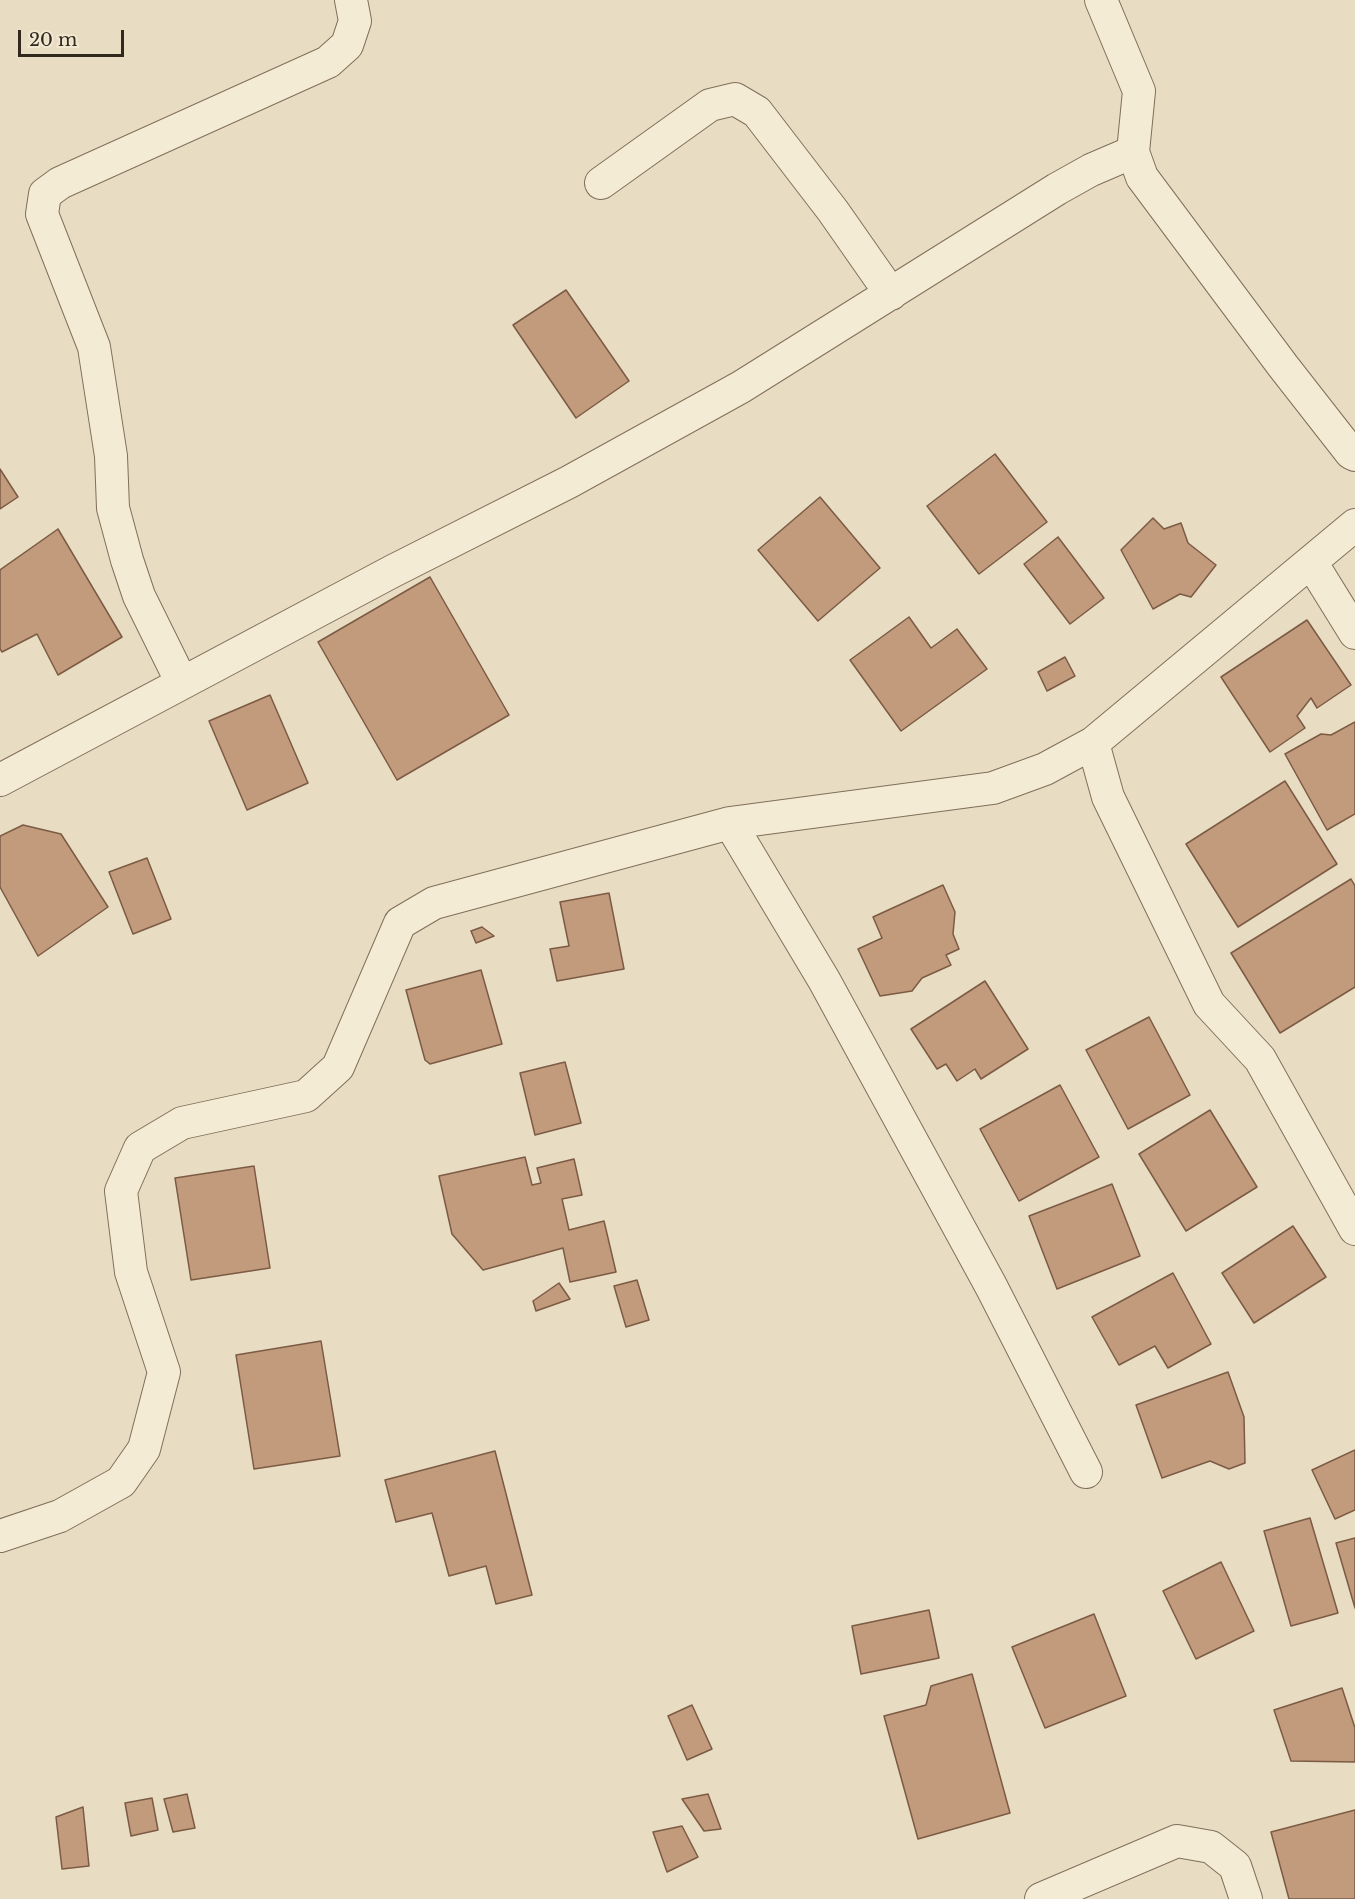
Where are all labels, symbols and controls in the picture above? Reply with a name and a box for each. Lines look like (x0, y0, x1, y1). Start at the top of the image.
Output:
scale bar (21, 18, 128, 56)
text: 20 m (29, 29, 77, 51)

